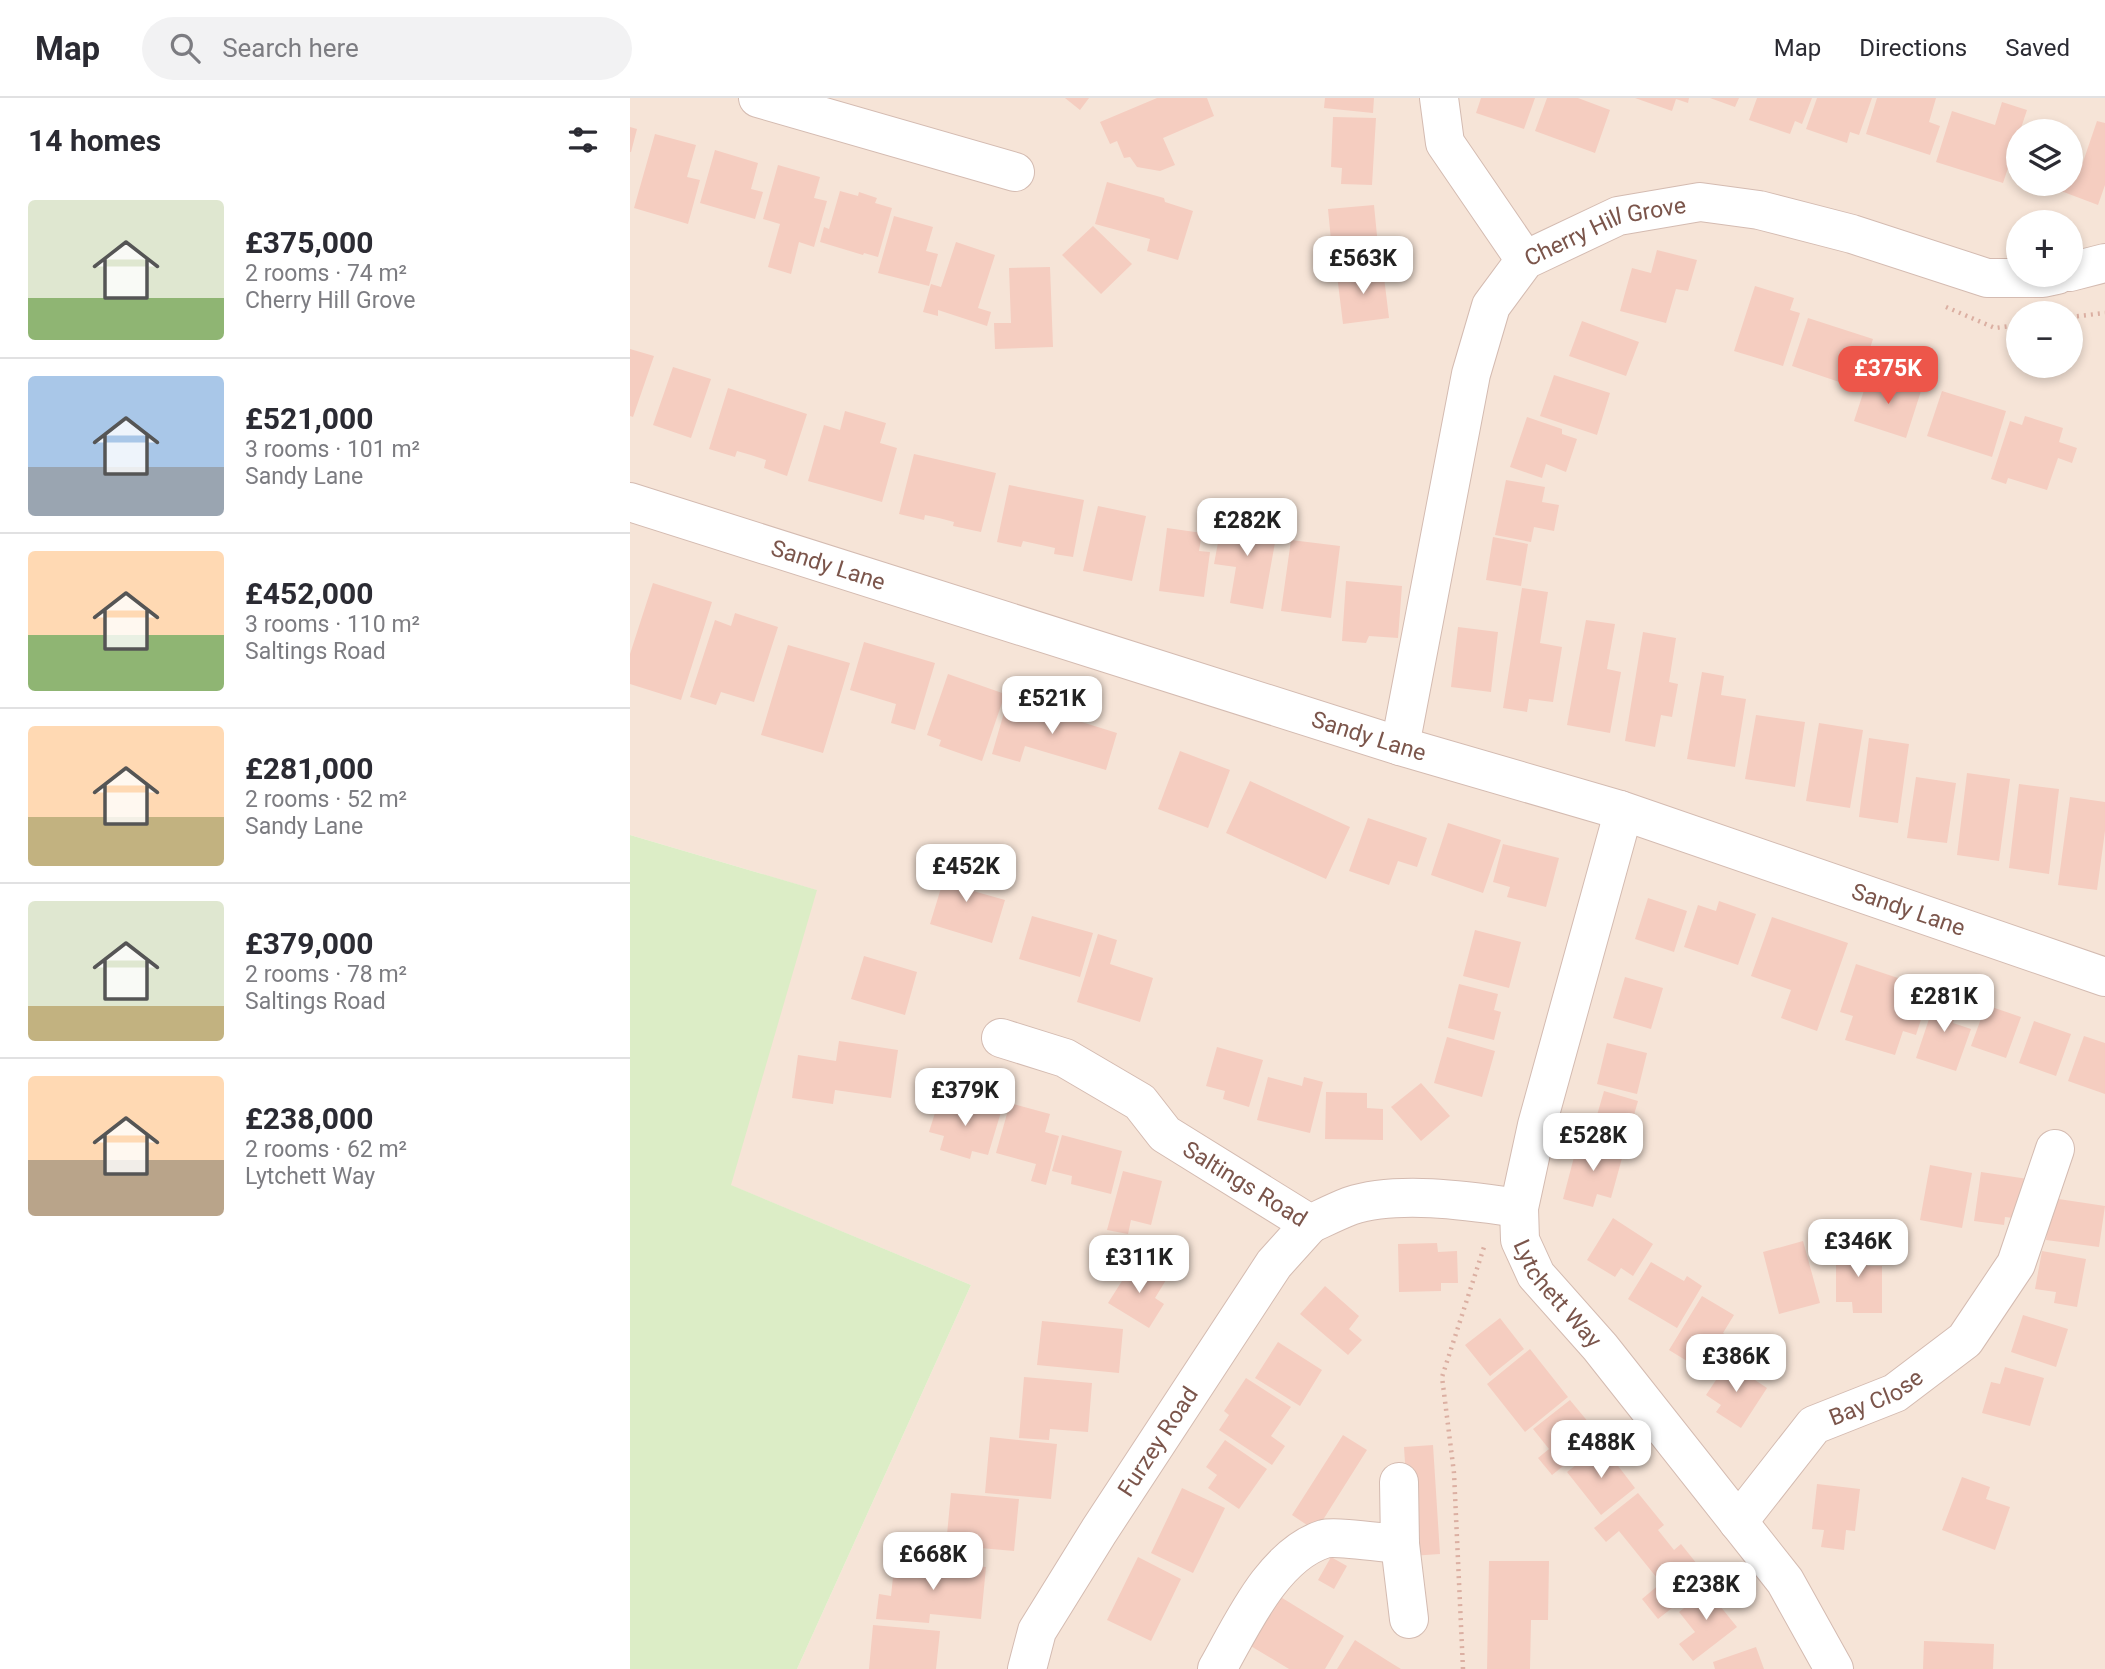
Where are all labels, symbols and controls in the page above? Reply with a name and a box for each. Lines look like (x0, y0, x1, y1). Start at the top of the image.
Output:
search box (142, 17, 632, 80)
text: Map (35, 29, 100, 68)
icon: search (166, 29, 204, 67)
text: Search here (222, 33, 359, 63)
text: Map (1774, 34, 1821, 62)
text: Directions (1859, 34, 1967, 62)
text: Saved (2005, 34, 2070, 62)
map controls (2006, 119, 2083, 378)
button: layers (2006, 119, 2083, 196)
icon: filters (564, 121, 602, 159)
text: 14 homes (28, 123, 161, 158)
street label: Cherry Hill Grove (1520, 192, 1688, 272)
button: + (2006, 210, 2083, 287)
text: £375,000 (245, 225, 373, 260)
icon: home (84, 228, 168, 312)
pin: £563K (1314, 236, 1412, 296)
text: £563K (1329, 245, 1397, 272)
text: 2 rooms · 74 m² (245, 260, 407, 287)
text: Cherry Hill Grove (245, 287, 415, 314)
button: − (2006, 301, 2083, 378)
pin: £375K (1839, 346, 1937, 406)
text: £375K (1854, 355, 1922, 382)
text: £521,000 (245, 401, 373, 436)
icon: home (84, 404, 168, 488)
text: 3 rooms · 101 m² (245, 436, 420, 463)
text: Sandy Lane (245, 463, 363, 490)
pin: £282K (1198, 498, 1296, 558)
text: £282K (1213, 507, 1281, 534)
street label: Sandy Lane (768, 535, 889, 596)
text: £452,000 (245, 576, 373, 611)
icon: home (84, 579, 168, 663)
text: 3 rooms · 110 m² (245, 611, 420, 638)
text: Saltings Road (245, 638, 386, 665)
pin: £521K (1003, 676, 1101, 736)
text: £521K (1018, 685, 1086, 712)
street label: Sandy Lane (1308, 706, 1429, 767)
text: £281,000 (245, 751, 373, 786)
icon: home (84, 754, 168, 838)
text: 2 rooms · 52 m² (245, 786, 407, 813)
text: Sandy Lane (245, 813, 363, 840)
pin: £452K (917, 844, 1015, 904)
text: £452K (932, 853, 1000, 880)
street label: Sandy Lane (1848, 878, 1969, 942)
text: £379,000 (245, 926, 373, 961)
icon: home (84, 929, 168, 1013)
text: 2 rooms · 78 m² (245, 961, 407, 988)
pin: £281K (1895, 974, 1993, 1034)
text: £281K (1910, 983, 1978, 1010)
text: Saltings Road (245, 988, 386, 1015)
pin: £379K (916, 1068, 1014, 1128)
text: £379K (931, 1077, 999, 1104)
text: £238,000 (245, 1101, 373, 1136)
icon: home (84, 1104, 168, 1188)
pin: £528K (1544, 1114, 1642, 1173)
text: £528K (1559, 1122, 1627, 1149)
text: 2 rooms · 62 m² (245, 1136, 407, 1163)
street label: Saltings Road (1178, 1136, 1312, 1233)
text: Lytchett Way (245, 1163, 375, 1190)
pin: £346K (1809, 1220, 1907, 1279)
text: £346K (1824, 1228, 1892, 1255)
street label: Lytchett Way (1508, 1235, 1607, 1354)
pin: £311K (1090, 1236, 1188, 1295)
text: £311K (1105, 1244, 1173, 1271)
pin: £386K (1687, 1334, 1785, 1394)
text: £386K (1702, 1343, 1770, 1370)
street label: Bay Close (1825, 1364, 1928, 1432)
street label: Furzey Road (1112, 1382, 1204, 1502)
pin: £488K (1552, 1420, 1650, 1480)
text: £488K (1567, 1429, 1635, 1456)
pin: £668K (884, 1532, 982, 1592)
text: £668K (899, 1541, 967, 1568)
pin: £238K (1657, 1562, 1755, 1622)
text: £238K (1672, 1571, 1740, 1598)

